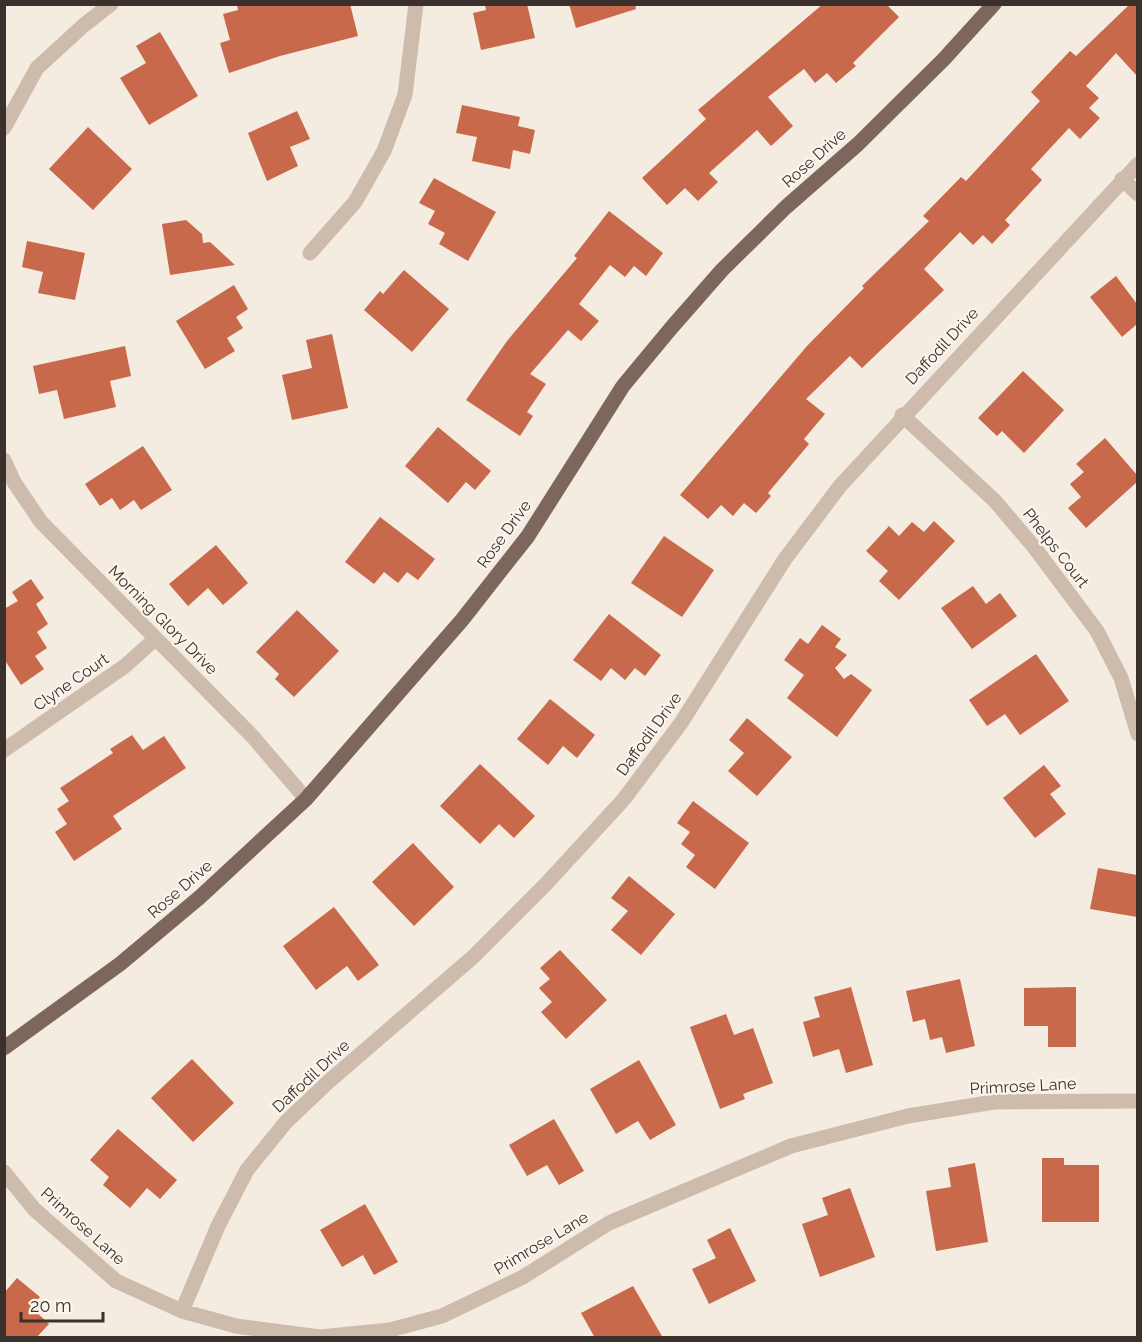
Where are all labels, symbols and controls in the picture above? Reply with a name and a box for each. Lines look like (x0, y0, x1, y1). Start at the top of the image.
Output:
street label: Rose Drive (778, 124, 850, 192)
street label: Daffodil Drive (902, 304, 982, 388)
street label: Rose Drive (473, 496, 535, 572)
street label: Phelps Court (1019, 504, 1093, 592)
street label: Morning Glory Drive (104, 561, 222, 679)
street label: Clyne Court (30, 649, 113, 715)
street label: Daffodil Drive (612, 689, 686, 779)
street label: Rose Drive (144, 856, 216, 922)
street label: Daffodil Drive (269, 1036, 353, 1116)
street label: Primrose Lane (969, 1074, 1077, 1098)
street label: Primrose Lane (37, 1183, 129, 1269)
street label: Primrose Lane (490, 1207, 592, 1279)
scale bar (21, 1285, 104, 1323)
text: 20 m (30, 1295, 72, 1316)

